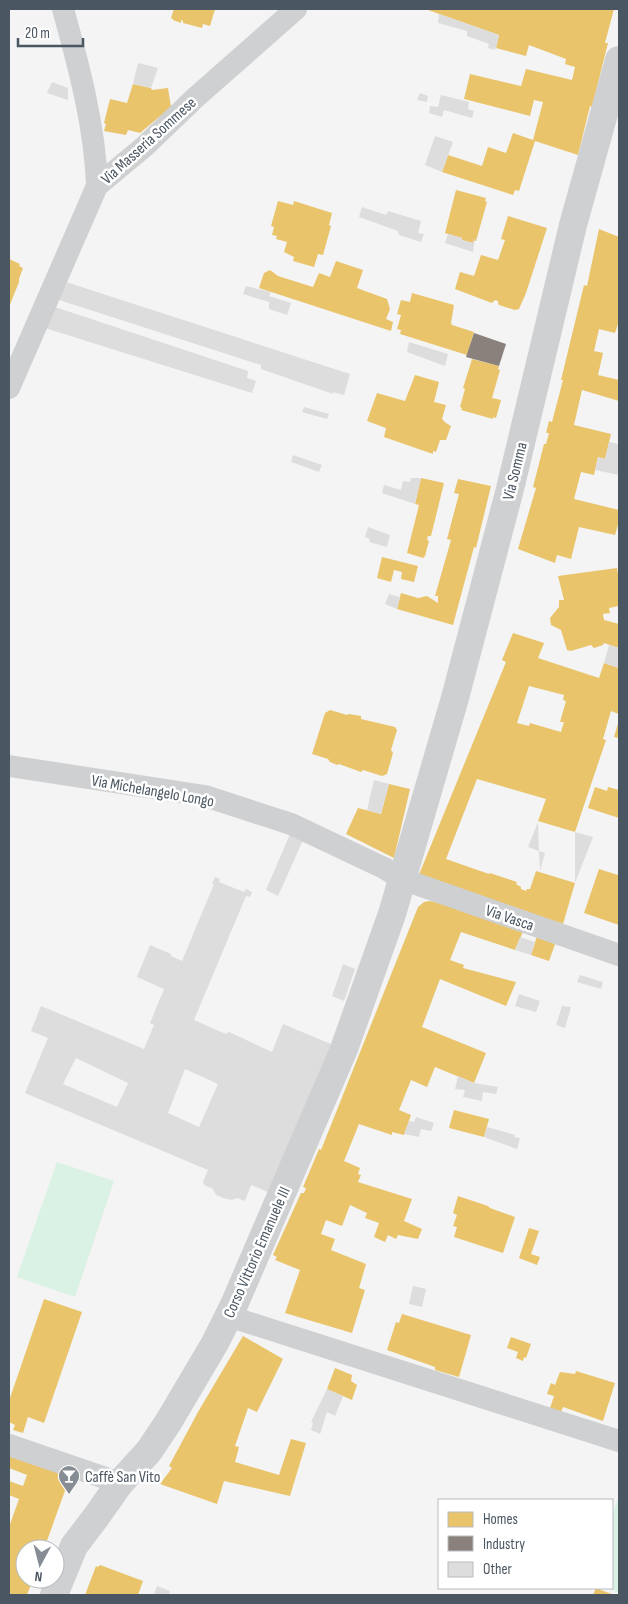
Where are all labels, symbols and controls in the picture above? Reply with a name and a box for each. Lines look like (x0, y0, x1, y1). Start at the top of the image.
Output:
scale bar (18, 15, 82, 47)
text: 20 m (25, 24, 50, 43)
street label: Via Masseria Sommese (98, 94, 200, 189)
street label: Via Somma (499, 440, 532, 502)
street label: Via Michelangelo Longo (90, 771, 216, 812)
street label: Via Vasca (483, 901, 536, 936)
street label: Corso Vittorio Emanuele III (220, 1184, 295, 1321)
bar icon: Caffè San Vito (57, 1464, 81, 1495)
place label: Caffè San Vito (85, 1468, 160, 1487)
legend (438, 1499, 613, 1589)
text: Homes (483, 1510, 518, 1529)
text: Industry (483, 1535, 525, 1554)
north arrow (15, 1539, 65, 1589)
text: Other (483, 1560, 512, 1579)
text: N (34, 1568, 43, 1585)

